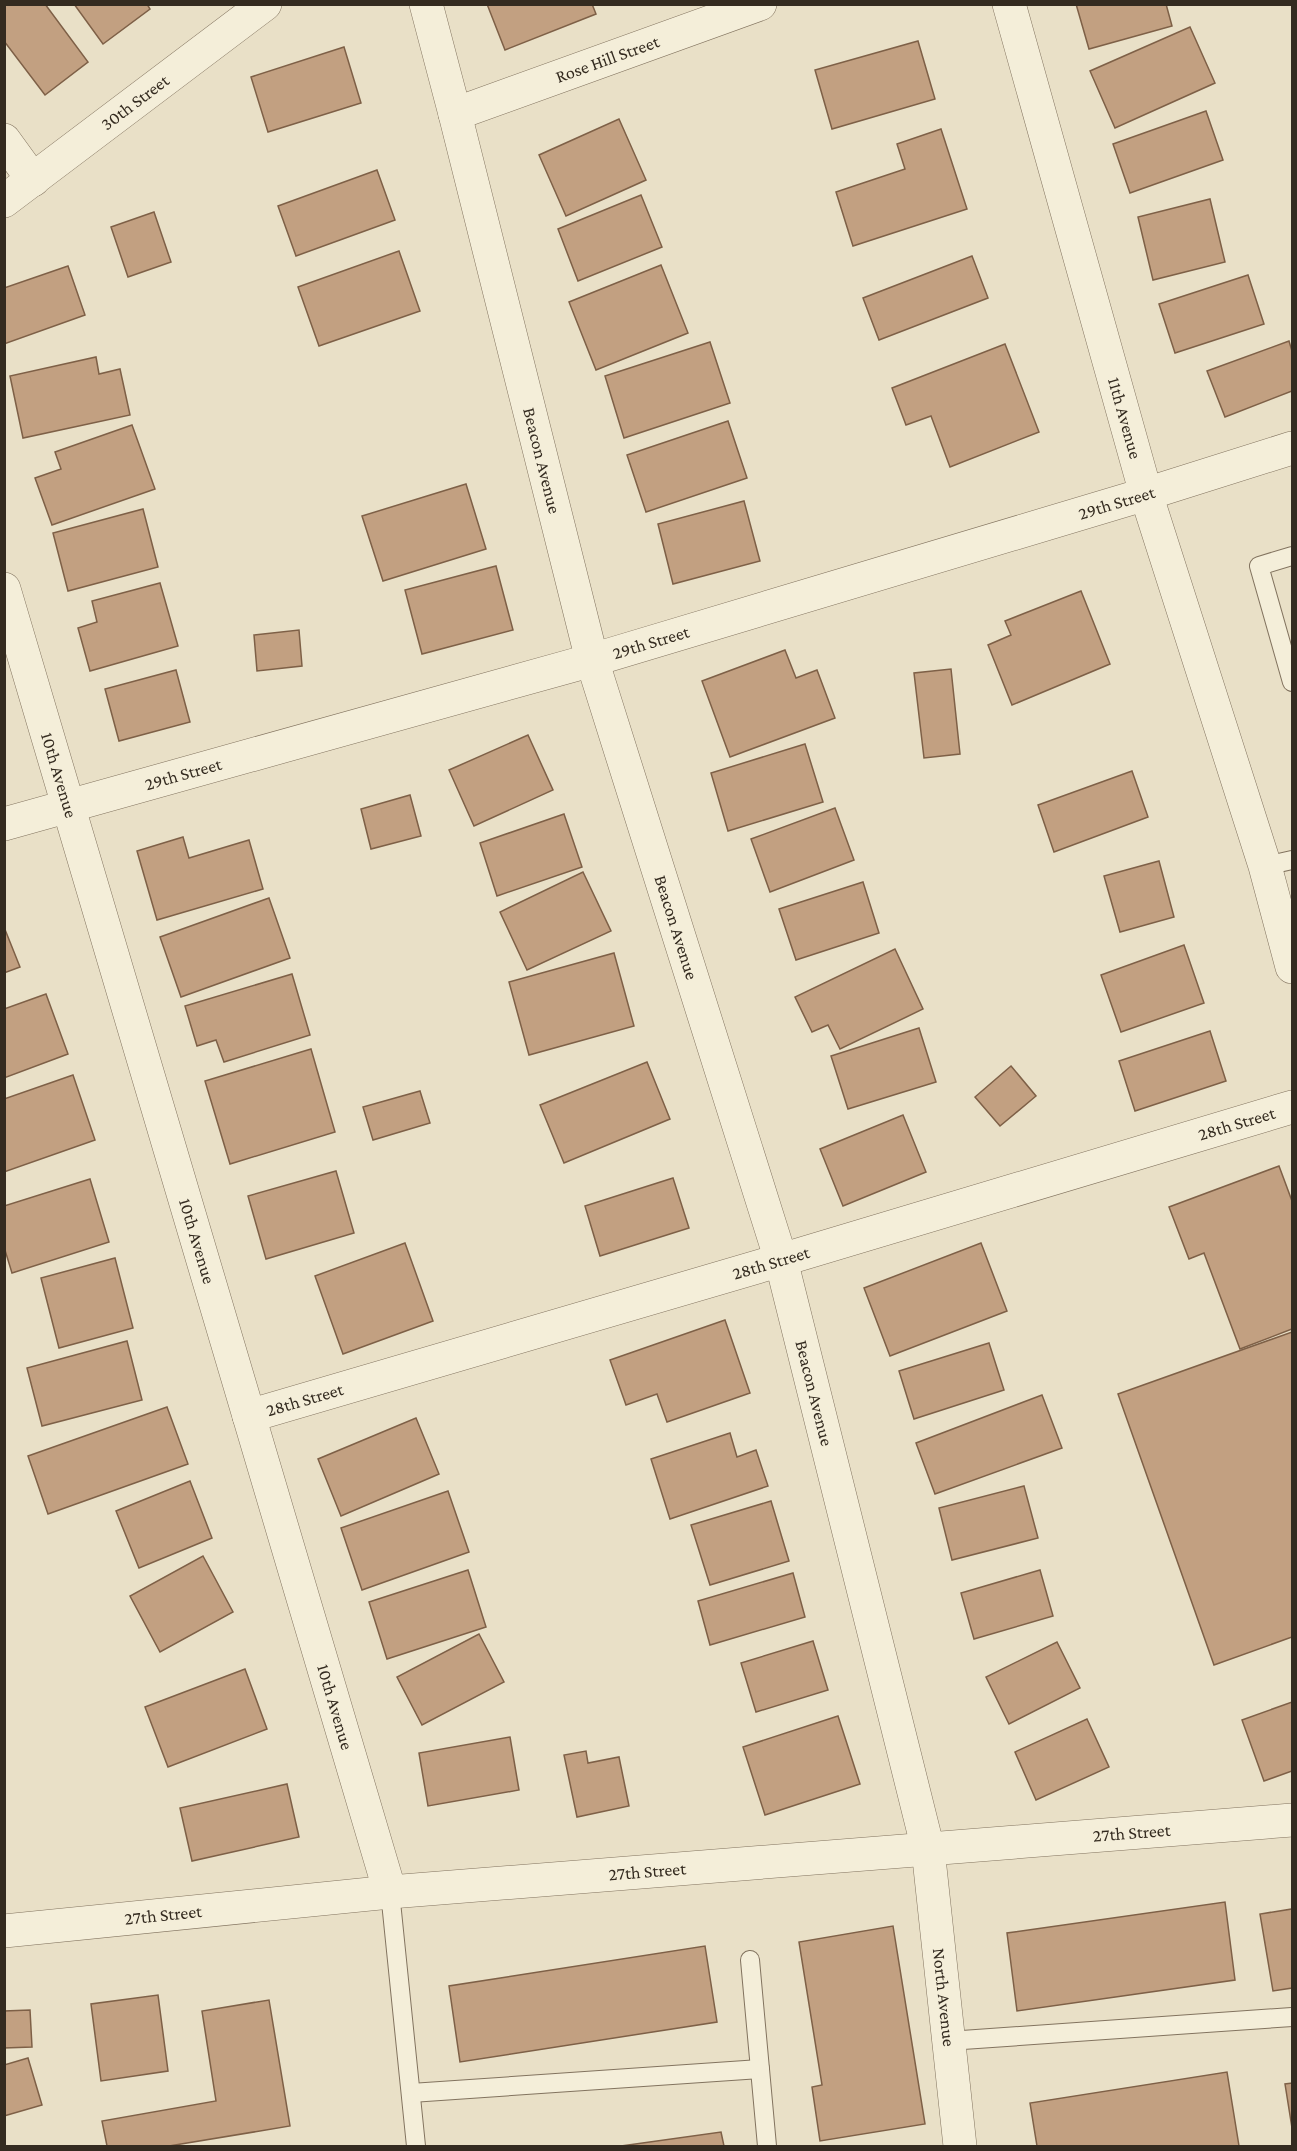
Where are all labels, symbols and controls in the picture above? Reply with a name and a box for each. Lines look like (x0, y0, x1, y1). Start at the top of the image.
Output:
street label: Rose Hill Street (553, 31, 663, 87)
street label: 30th Street (97, 70, 174, 134)
street label: 11th Avenue (1104, 375, 1146, 461)
street label: Beacon Avenue (519, 405, 565, 516)
street label: 29th Street (1076, 482, 1158, 524)
street label: 29th Street (610, 621, 693, 663)
street label: 10th Avenue (37, 730, 81, 820)
street label: 29th Street (142, 754, 225, 794)
street label: Beacon Avenue (650, 873, 702, 982)
street label: 28th Street (1196, 1102, 1279, 1145)
street label: 10th Avenue (175, 1196, 219, 1286)
street label: 28th Street (730, 1242, 813, 1284)
street label: Beacon Avenue (791, 1338, 837, 1448)
street label: 28th Street (264, 1379, 347, 1420)
street label: 10th Avenue (313, 1662, 357, 1752)
street label: 27th Street (1092, 1820, 1172, 1846)
street label: 27th Street (608, 1858, 688, 1885)
street label: 27th Street (123, 1901, 204, 1929)
street label: North Avenue (929, 1947, 959, 2048)

